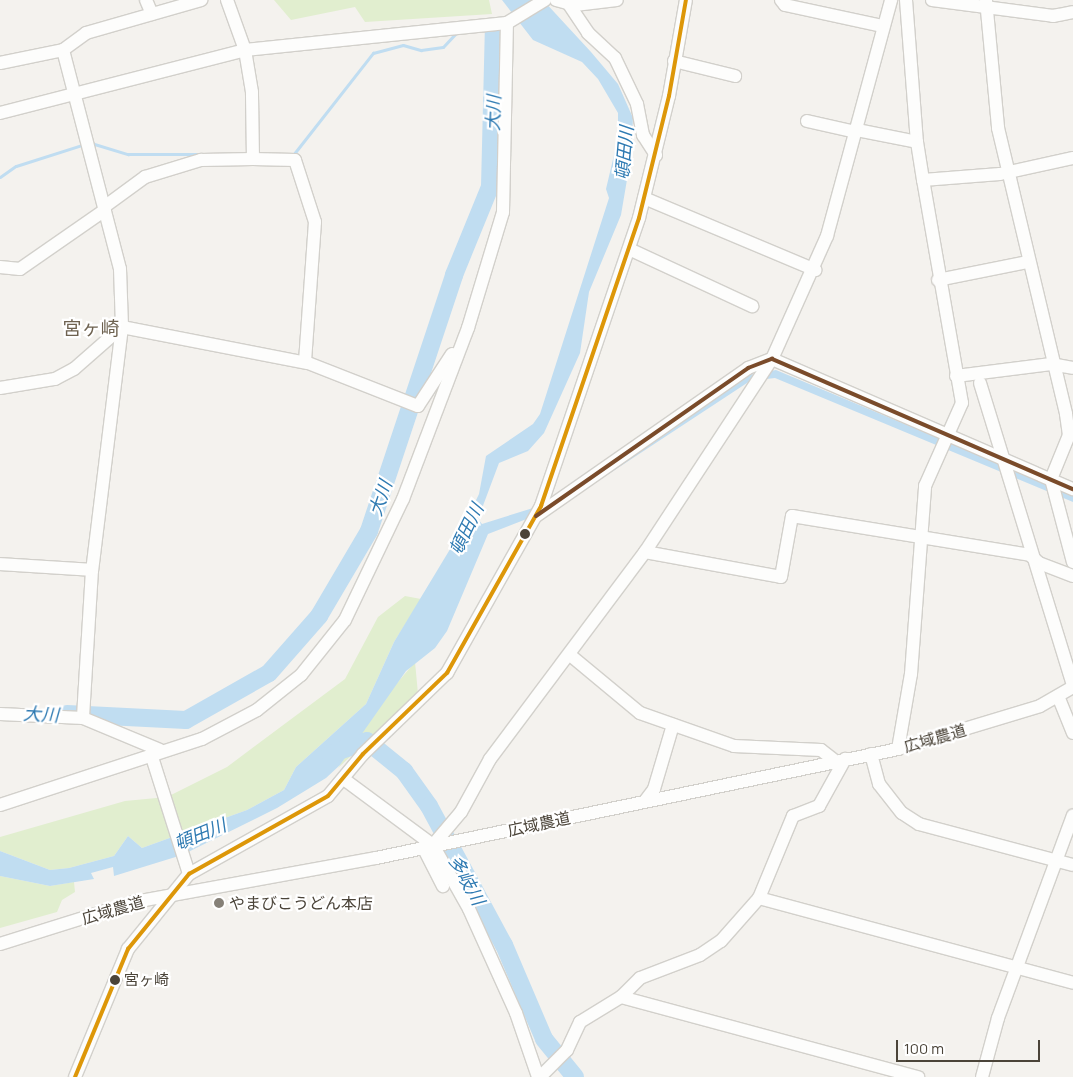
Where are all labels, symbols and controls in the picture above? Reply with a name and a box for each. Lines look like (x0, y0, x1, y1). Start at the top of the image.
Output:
water label: 大川 (482, 95, 504, 131)
water label: 頓田川 (611, 125, 637, 181)
district label: 宮ヶ崎 (63, 318, 119, 340)
water label: 大川 (364, 477, 396, 519)
water label: 頓田川 (444, 500, 488, 558)
unlabelled marker (520, 529, 530, 539)
water label: 大川 (22, 702, 60, 726)
street label: 広域農道 (902, 720, 968, 756)
street label: 広域農道 (506, 808, 572, 840)
water label: 頓田川 (171, 814, 229, 854)
water label: 多岐川 (444, 851, 490, 909)
street label: 広域農道 (80, 892, 146, 928)
place label: やまびこうどん本店 (229, 893, 373, 913)
marker: やまびこうどん本店 (213, 897, 225, 909)
place label: 宮ヶ崎 (124, 971, 169, 989)
marker: 宮ヶ崎 (110, 975, 120, 985)
scale bar (898, 1030, 1042, 1062)
text: 100 m (904, 1038, 944, 1059)

